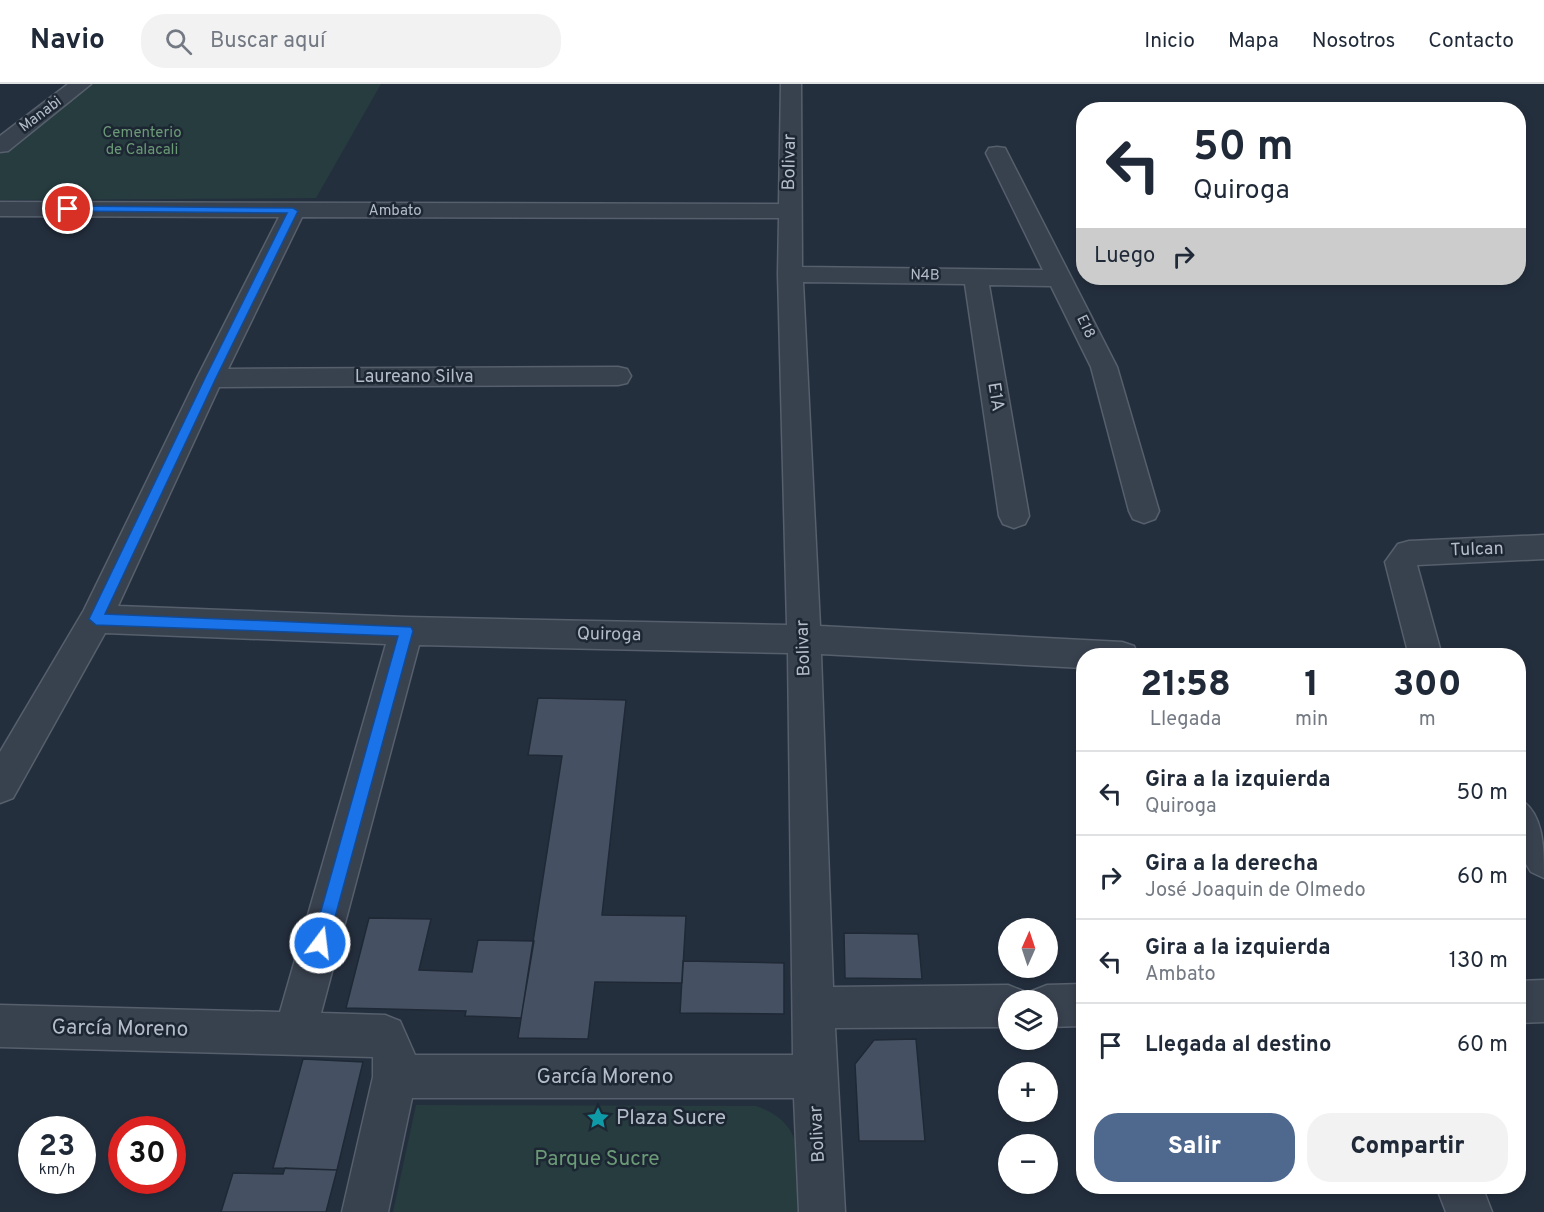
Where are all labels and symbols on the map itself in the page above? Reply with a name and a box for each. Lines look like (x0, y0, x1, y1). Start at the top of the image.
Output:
street label: Manabi (16, 93, 66, 137)
park label: Cementerio de Calacali (102, 124, 182, 160)
street label: Bolivar (778, 133, 802, 191)
pin (42, 183, 93, 234)
street label: Ambato (368, 202, 422, 221)
street label: N4B (910, 266, 940, 286)
street label: E18 (1071, 312, 1099, 342)
street label: Laureano Silva (355, 366, 473, 389)
street label: E1A (981, 381, 1009, 413)
street label: Tulcan (1450, 538, 1504, 562)
street label: Bolivar (792, 619, 816, 677)
street label: Quiroga (577, 623, 641, 647)
position arrow (288, 911, 352, 975)
north arrow (998, 918, 1058, 978)
street label: García Moreno (51, 1014, 189, 1044)
street label: García Moreno (537, 1064, 673, 1091)
place icon: Plaza Sucre (585, 1105, 611, 1131)
place label: Plaza Sucre (616, 1105, 726, 1132)
street label: Bolivar (805, 1105, 831, 1163)
speed limit sign: 30 (108, 1116, 186, 1194)
park label: Parque Sucre (534, 1146, 660, 1173)

